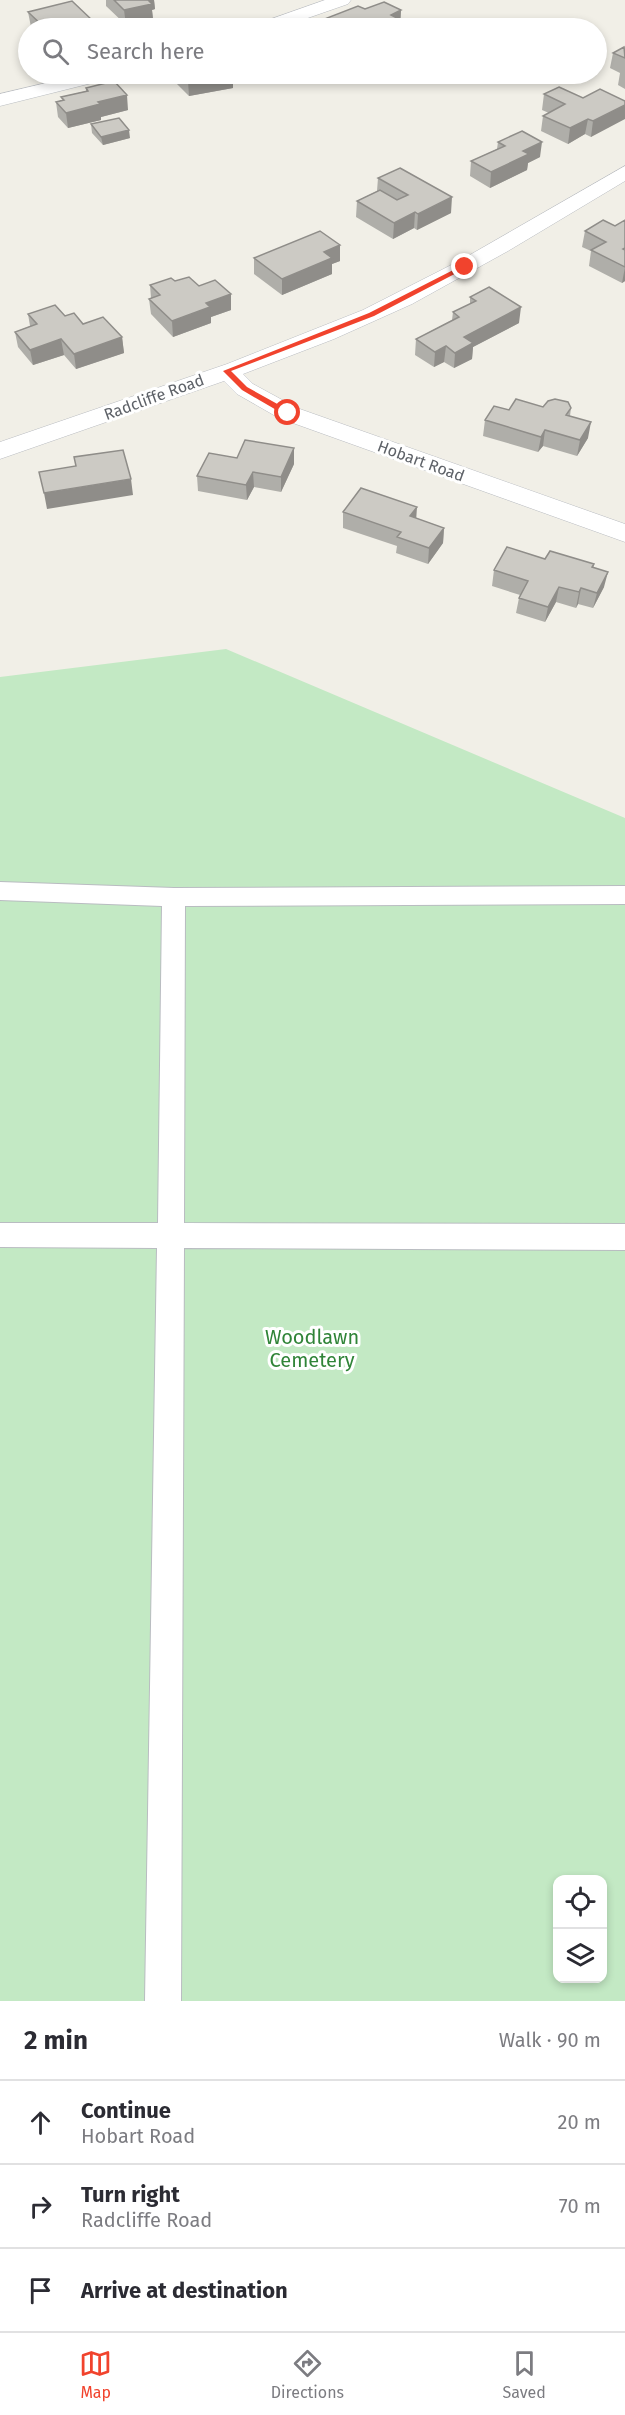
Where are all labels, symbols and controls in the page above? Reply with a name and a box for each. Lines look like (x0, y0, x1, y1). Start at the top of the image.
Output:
search box (18, 18, 607, 84)
icon: search (39, 35, 72, 68)
text: Search here (87, 38, 205, 65)
route end (451, 253, 477, 279)
street label: Radcliffe Road (101, 370, 207, 424)
route start (274, 399, 300, 425)
street label: Hobart Road (375, 436, 467, 486)
park label: Woodlawn Cemetery (265, 1325, 359, 1372)
map controls (553, 1875, 607, 1983)
button: locate (553, 1875, 607, 1929)
button: layers (553, 1929, 607, 1983)
text: 2 min (24, 2025, 88, 2056)
text: Walk · 90 m (499, 2028, 601, 2052)
text: Continue (81, 2097, 171, 2124)
icon: ahead (24, 2106, 57, 2139)
text: 20 m (558, 2110, 601, 2134)
text: Hobart Road (81, 2124, 195, 2148)
text: Turn right (81, 2181, 180, 2208)
icon: right (24, 2190, 57, 2223)
text: 70 m (559, 2194, 601, 2218)
text: Radcliffe Road (81, 2208, 212, 2232)
icon: arrive (24, 2274, 57, 2307)
text: Arrive at destination (81, 2277, 288, 2304)
tab: Map (79, 2347, 112, 2402)
tab: Directions (271, 2347, 344, 2402)
tab: Saved (502, 2347, 546, 2402)

